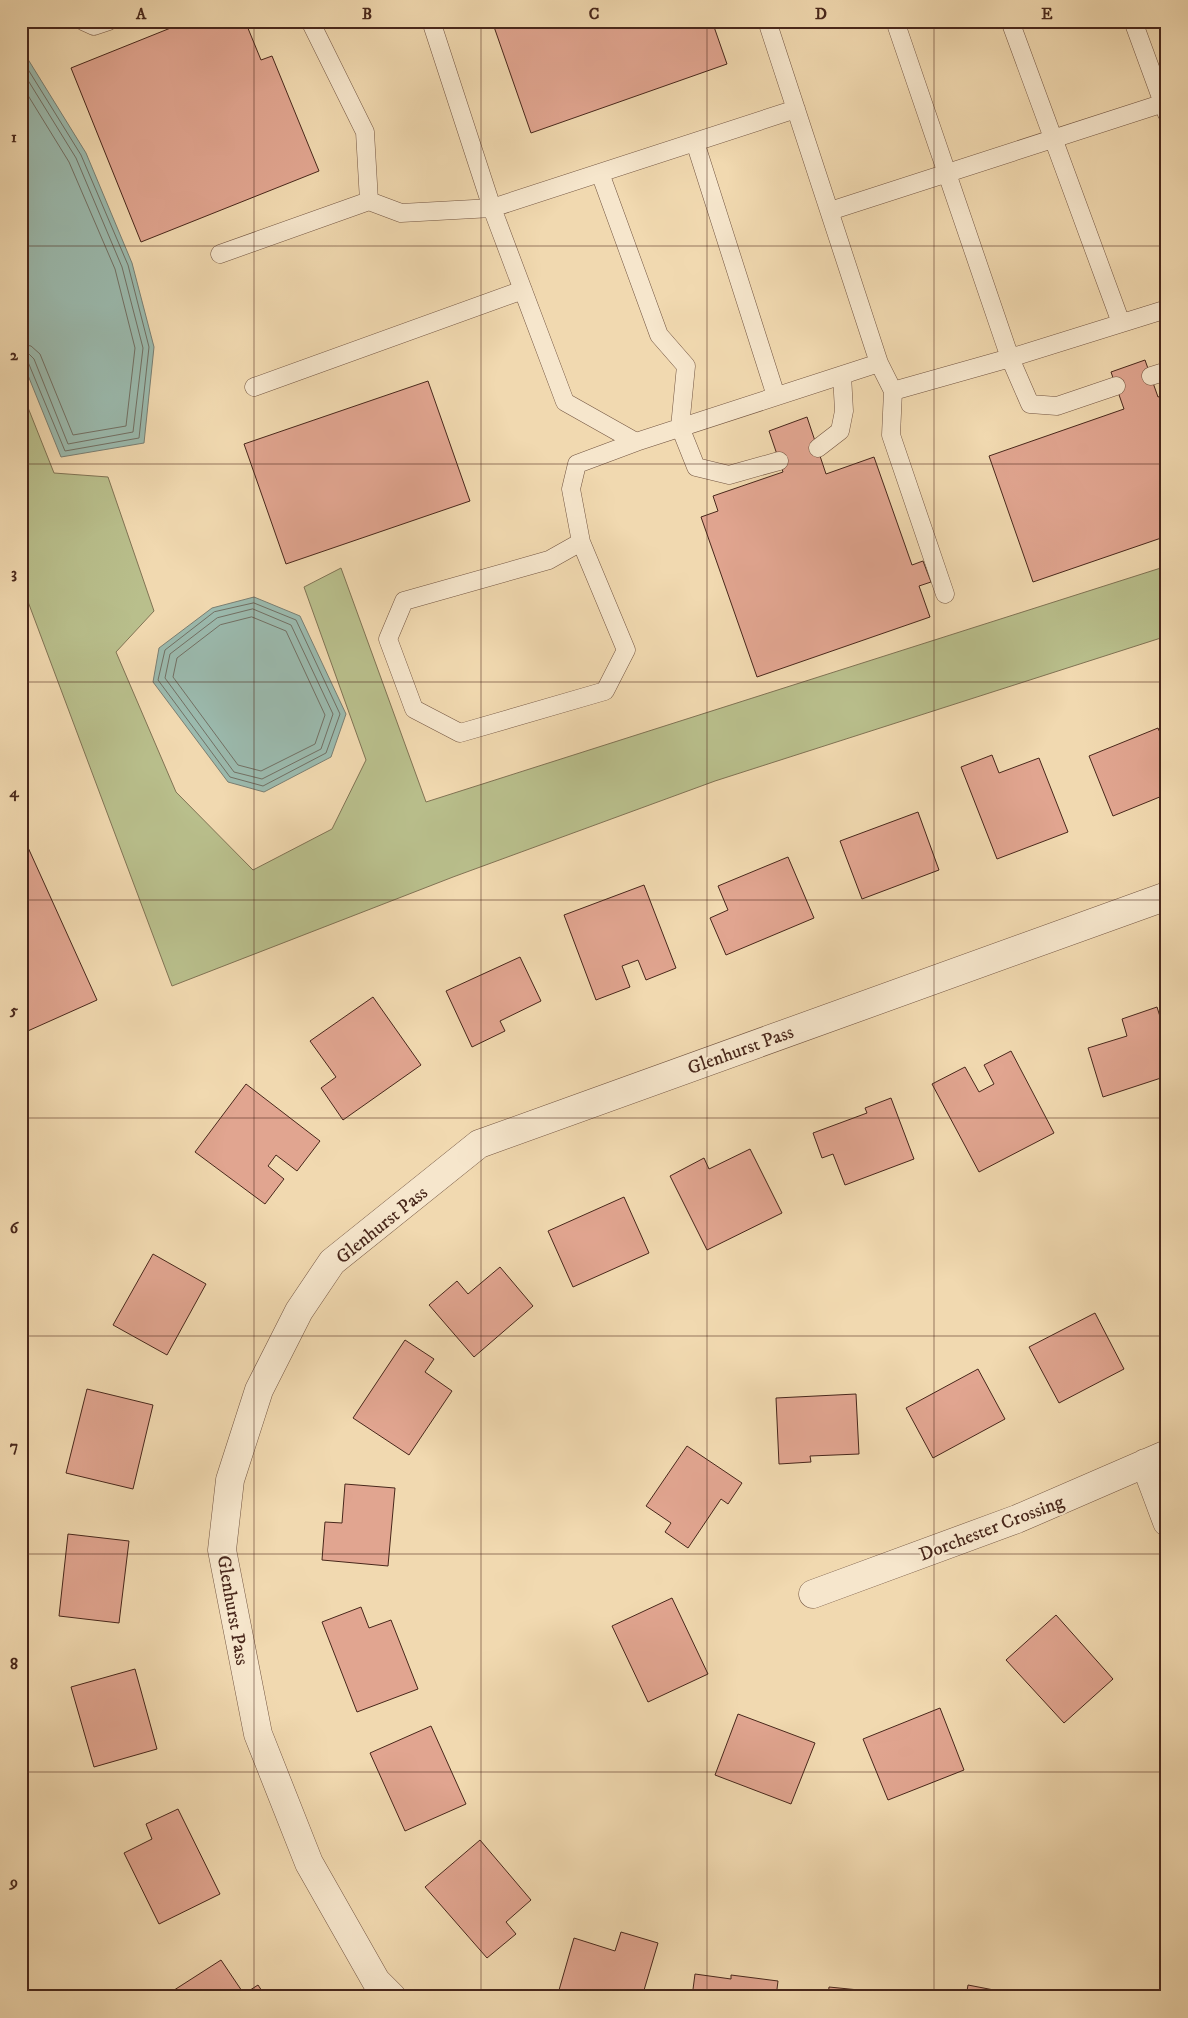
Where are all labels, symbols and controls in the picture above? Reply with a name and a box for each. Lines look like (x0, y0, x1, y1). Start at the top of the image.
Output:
text: A (135, 4, 147, 24)
text: B (362, 4, 372, 24)
text: C (589, 4, 599, 24)
text: D (815, 4, 827, 24)
text: E (1041, 4, 1053, 24)
text: 1 (11, 127, 17, 147)
text: 2 (10, 345, 19, 365)
text: 3 (11, 563, 17, 583)
text: 4 (8, 782, 19, 802)
text: 5 (9, 1000, 18, 1020)
street label: Glenhurst Pass (684, 1021, 797, 1080)
street label: Glenhurst Pass (332, 1181, 432, 1269)
text: 6 (10, 1218, 20, 1238)
text: 7 (10, 1436, 18, 1456)
street label: Dorchester Crossing (916, 1490, 1068, 1567)
street label: Glenhurst Pass (212, 1554, 253, 1667)
text: 8 (10, 1654, 18, 1674)
text: 9 (9, 1872, 18, 1892)

